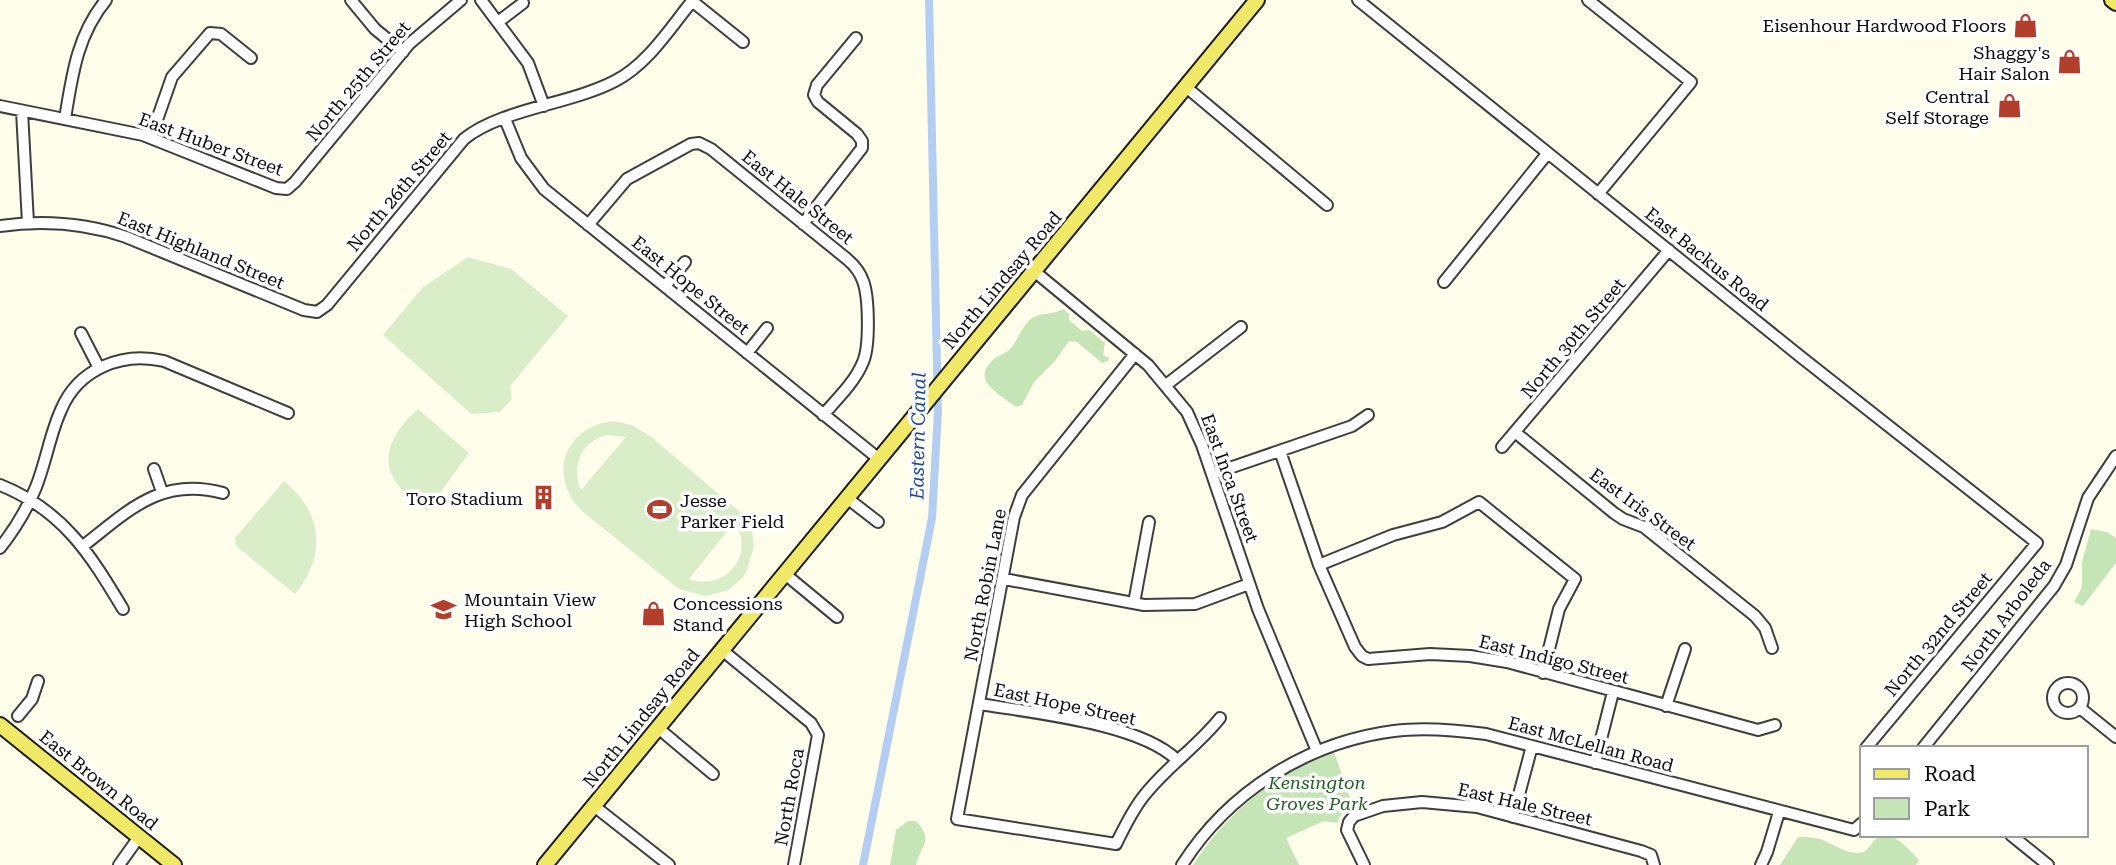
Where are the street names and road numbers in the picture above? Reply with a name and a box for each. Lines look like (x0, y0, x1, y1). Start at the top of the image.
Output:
street label: North 25th Street (302, 16, 415, 145)
street label: East Huber Street (136, 108, 286, 180)
street label: North 26th Street (343, 126, 456, 255)
street label: East Hale Street (738, 146, 858, 249)
street label: East Backus Road (1641, 203, 1773, 315)
street label: East Highland Street (114, 207, 288, 293)
street label: North Lindsay Road (938, 207, 1066, 353)
street label: East Hope Street (628, 231, 754, 339)
street label: North 30th Street (1517, 273, 1630, 402)
street label: East Inca Street (1197, 411, 1263, 546)
street label: East Iris Street (1586, 463, 1700, 555)
street label: North Robin Lane (960, 507, 1010, 663)
street label: North Arboleda (1957, 554, 2055, 675)
street label: North 32nd Street (1880, 568, 1996, 700)
street label: East Indigo Street (1477, 630, 1631, 688)
street label: North Lindsay Road (578, 644, 704, 792)
street label: East Hope Street (992, 679, 1138, 729)
street label: East McLellan Road (1506, 712, 1676, 776)
street label: East Brown Road (35, 726, 163, 835)
street label: North Roca (770, 746, 808, 848)
street label: East Hale Street (1456, 778, 1595, 830)

